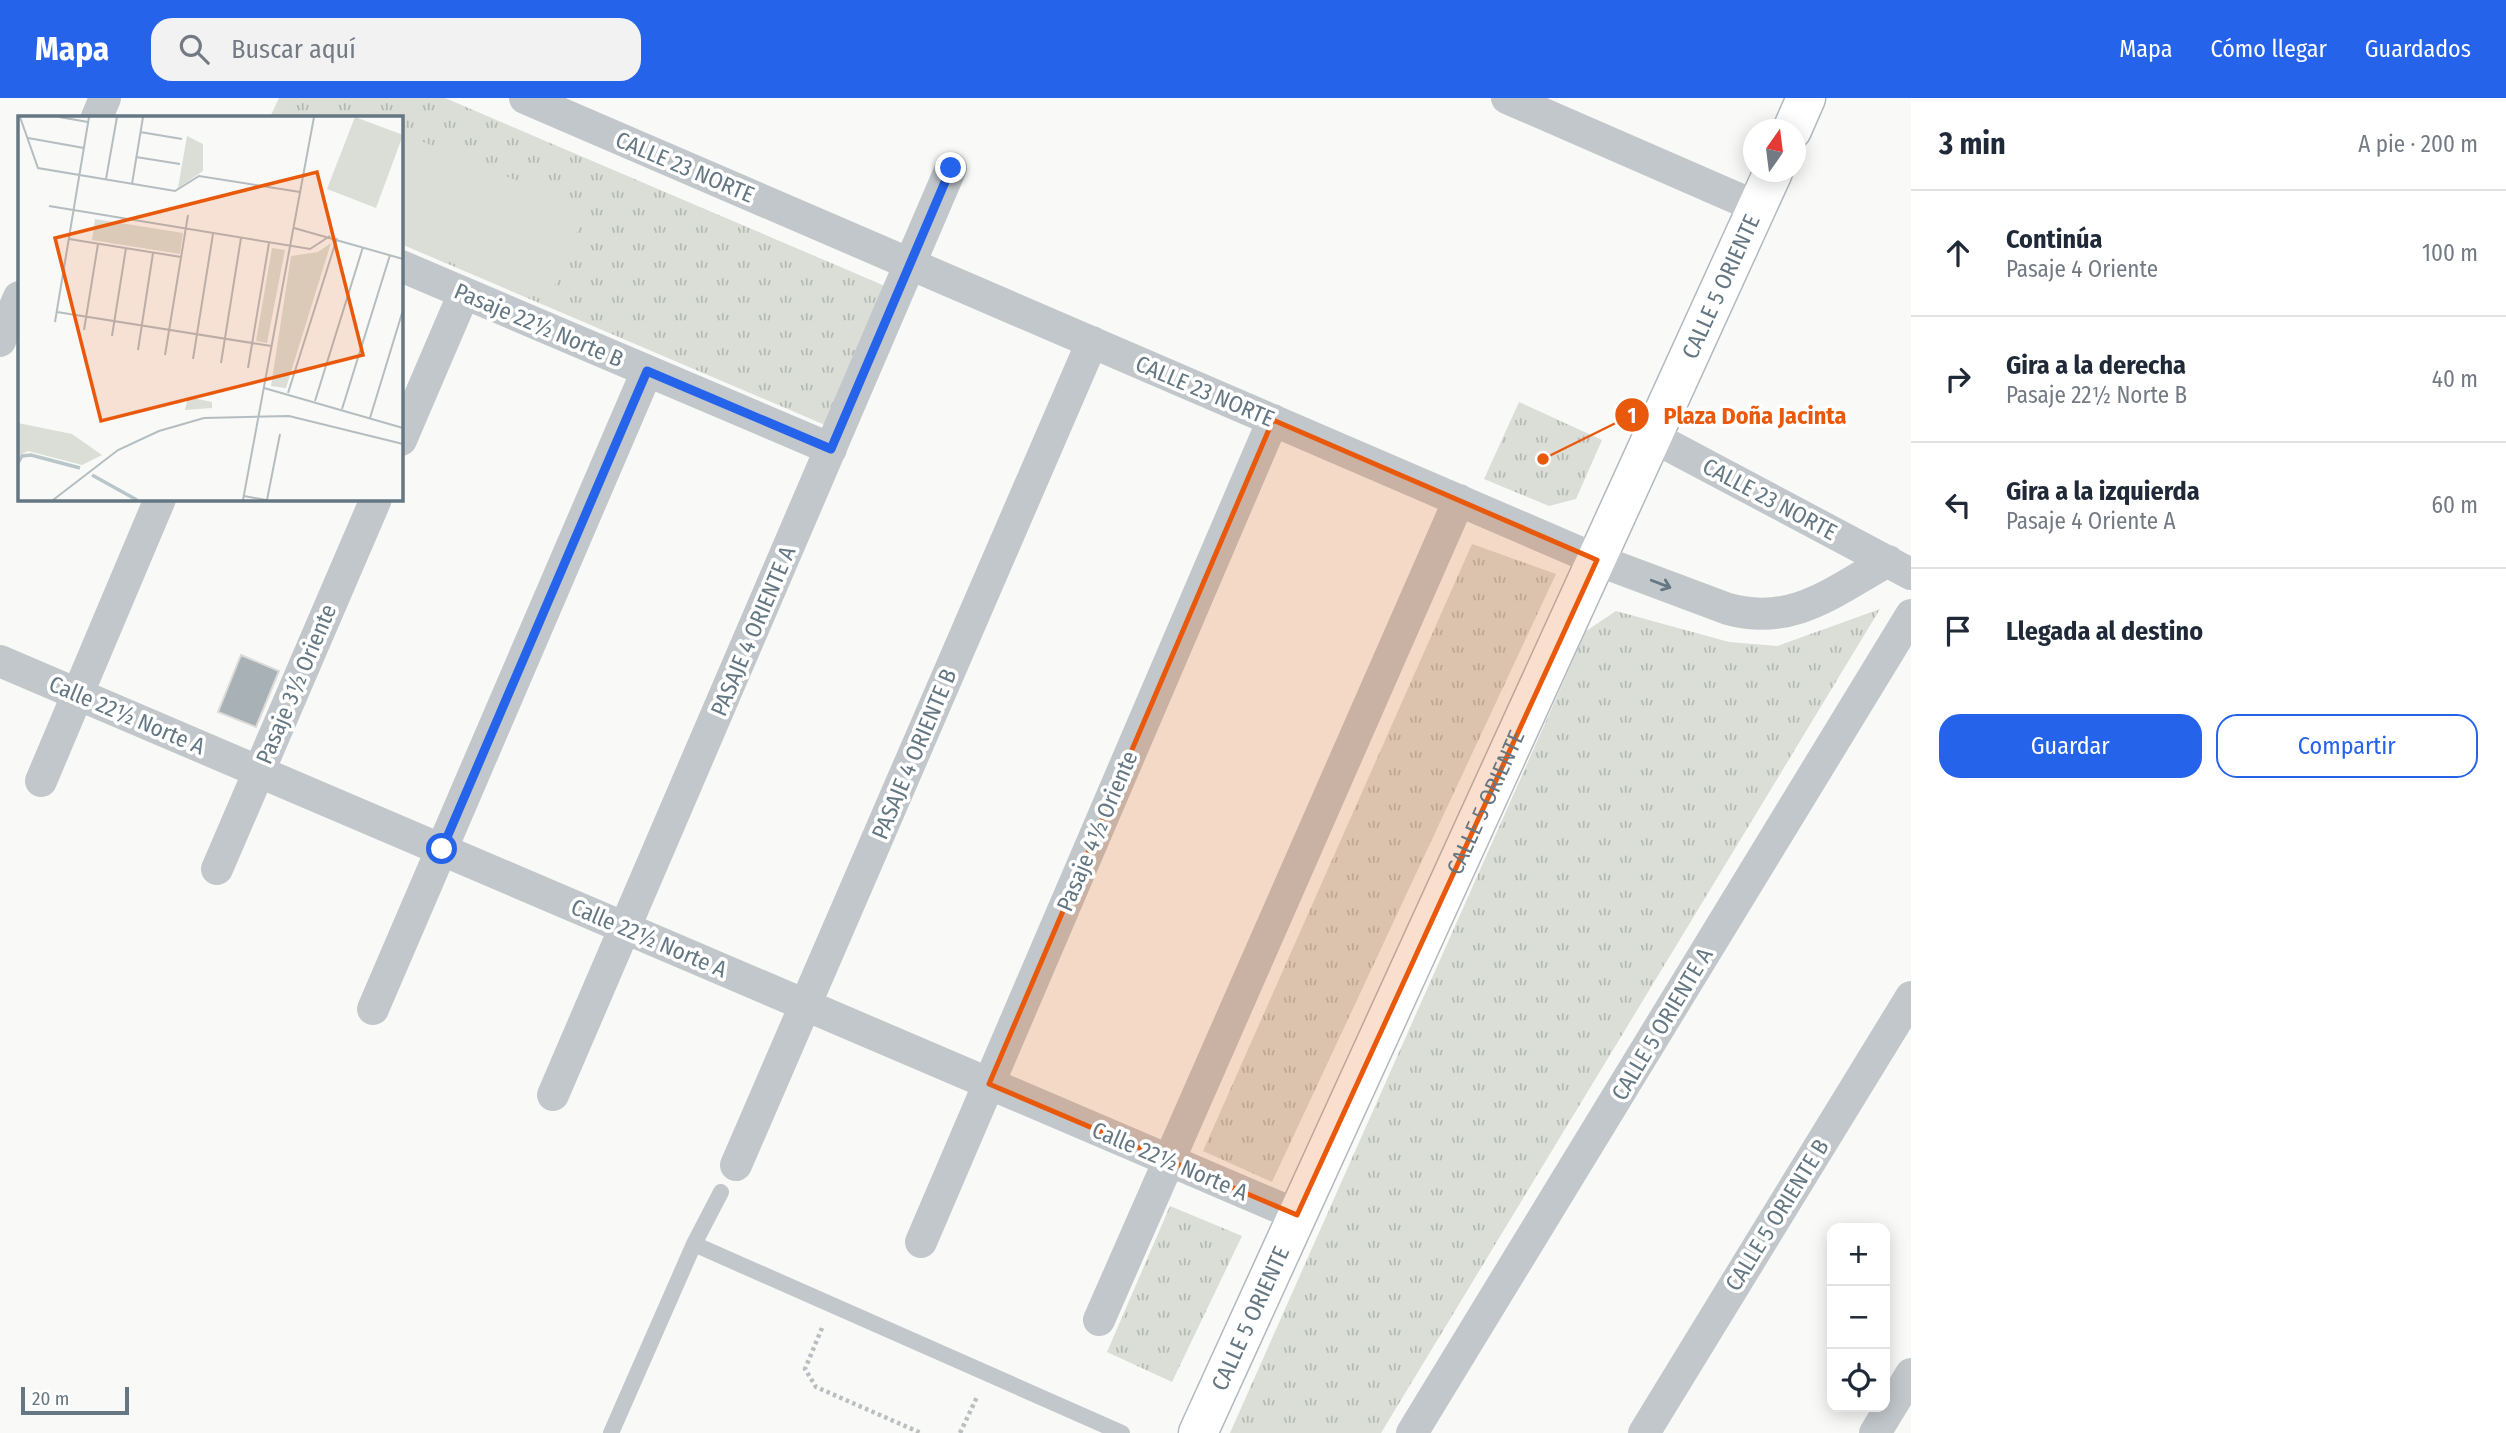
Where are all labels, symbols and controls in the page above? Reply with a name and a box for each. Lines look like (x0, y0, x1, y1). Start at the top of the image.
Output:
search box (151, 18, 641, 81)
text: Mapa (35, 29, 109, 69)
icon: search (175, 30, 213, 68)
text: Buscar aquí (231, 34, 356, 65)
text: Mapa (2119, 35, 2172, 63)
text: Cómo llegar (2210, 35, 2327, 63)
text: Guardados (2365, 35, 2471, 63)
inset map (18, 116, 402, 500)
north arrow (1743, 119, 1806, 182)
street label: CALLE 23 NORTE (611, 125, 759, 209)
text: 3 min (1939, 126, 2006, 162)
text: A pie · 200 m (2358, 130, 2478, 158)
route end (935, 152, 966, 183)
street label: CALLE 5 ORIENTE (1676, 210, 1766, 363)
text: Continúa (2006, 224, 2103, 255)
icon: ahead (1939, 234, 1977, 272)
text: 100 m (2422, 239, 2478, 267)
text: Pasaje 4 Oriente (2006, 255, 2158, 283)
street label: Pasaje 22½ Norte B (450, 277, 628, 373)
street label: CALLE 23 NORTE (1131, 349, 1279, 433)
text: Gira a la derecha (2006, 350, 2186, 381)
icon: right (1939, 360, 1977, 398)
text: 40 m (2432, 365, 2478, 393)
text: Pasaje 22½ Norte B (2006, 381, 2187, 409)
callout: Plaza Doña Jacinta (1615, 393, 1861, 438)
text: Plaza Doña Jacinta (1664, 402, 1846, 430)
text: 1 (1628, 403, 1636, 429)
street label: CALLE 23 NORTE (1698, 452, 1842, 546)
text: Gira a la izquierda (2006, 476, 2200, 507)
icon: left (1939, 486, 1977, 524)
text: 60 m (2432, 491, 2478, 519)
text: Pasaje 4 Oriente A (2006, 507, 2176, 535)
street label: PASAJE 4 ORIENTE A (705, 542, 801, 720)
one-way arrow (1650, 578, 1671, 591)
street label: Pasaje 3½ Oriente (250, 600, 342, 768)
icon: arrive (1939, 612, 1977, 650)
text: Llegada al destino (2006, 616, 2203, 647)
street label: PASAJE 4 ORIENTE B (865, 665, 963, 843)
street label: Calle 22½ Norte A (45, 670, 209, 760)
button: Guardar (1939, 714, 2202, 778)
button: Compartir (2216, 714, 2478, 778)
street label: CALLE 5 ORIENTE (1440, 726, 1531, 879)
street label: Pasaje 4½ Oriente (1051, 747, 1143, 915)
route start (426, 833, 457, 864)
street label: Calle 22½ Norte A (567, 893, 731, 983)
street label: CALLE 5 ORIENTE A (1605, 943, 1719, 1105)
street label: Calle 22½ Norte A (1088, 1116, 1252, 1206)
street label: CALLE 5 ORIENTE B (1719, 1134, 1835, 1296)
map controls (1827, 1223, 1890, 1412)
button: + (1827, 1223, 1890, 1286)
street label: CALLE 5 ORIENTE (1205, 1242, 1295, 1395)
button: − (1827, 1286, 1890, 1349)
button: locate (1827, 1349, 1890, 1412)
scale bar (21, 1384, 130, 1416)
text: 20 m (32, 1387, 69, 1410)

